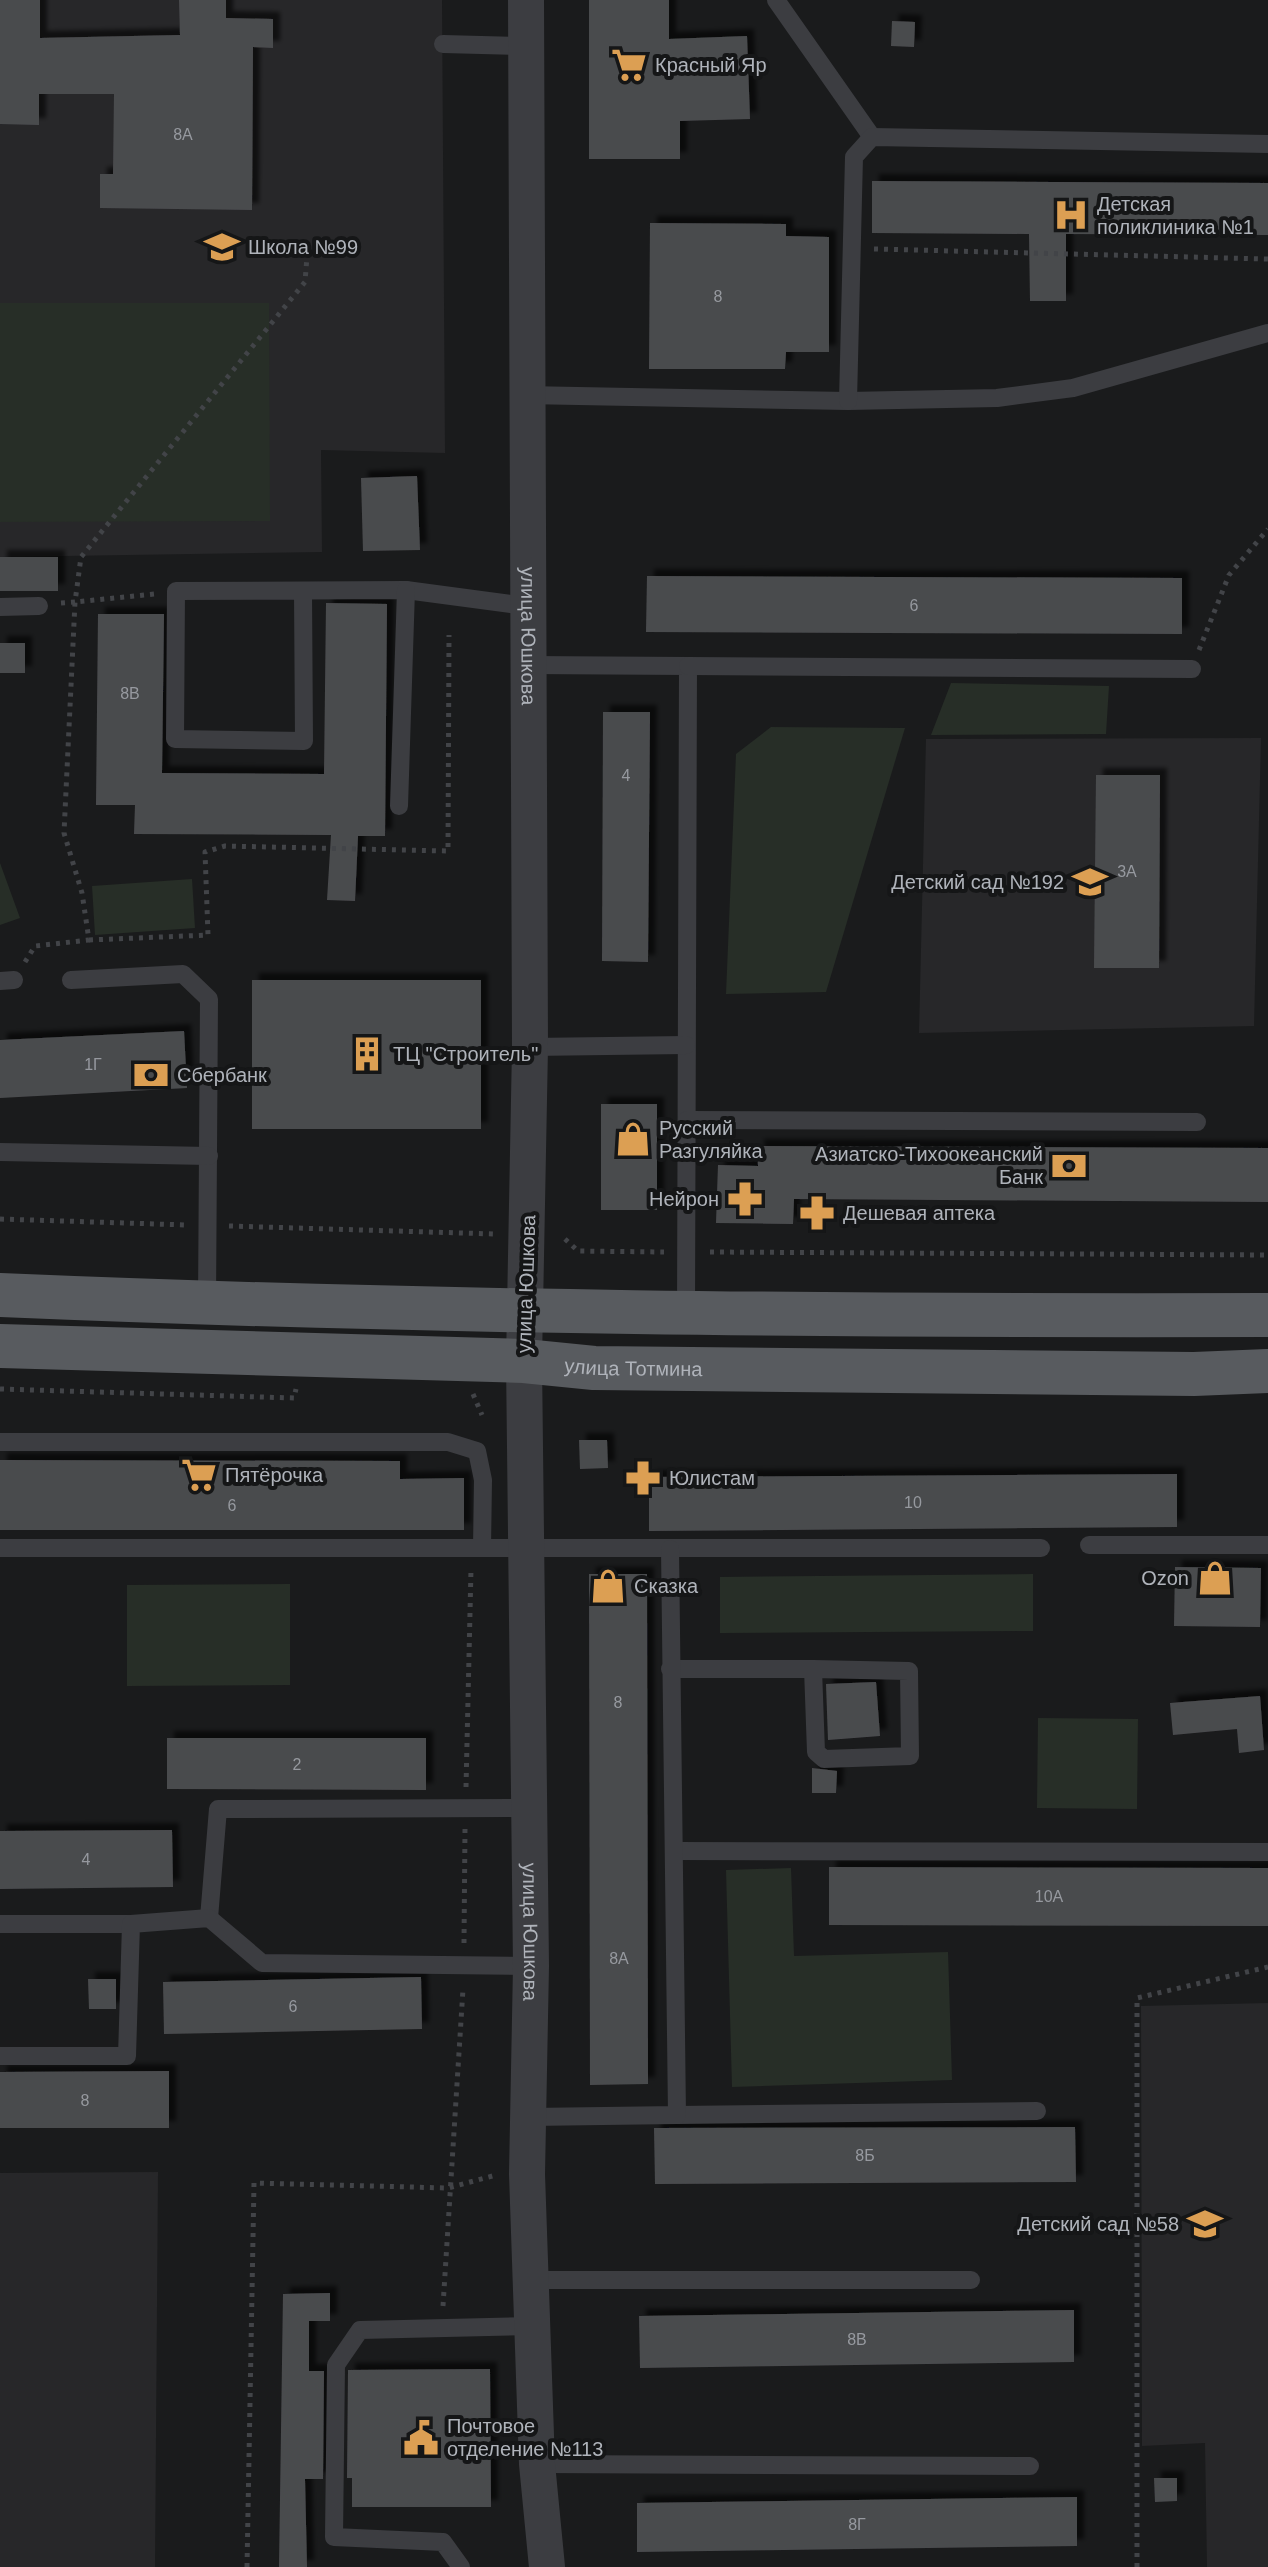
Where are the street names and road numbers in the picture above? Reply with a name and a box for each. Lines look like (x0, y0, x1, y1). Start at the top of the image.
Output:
street label: улица Юшкова (517, 567, 540, 706)
street label: улица Юшкова (513, 1214, 539, 1354)
street label: улица Тотмина (563, 1354, 704, 1380)
street label: улица Юшкова (519, 1863, 542, 2002)

